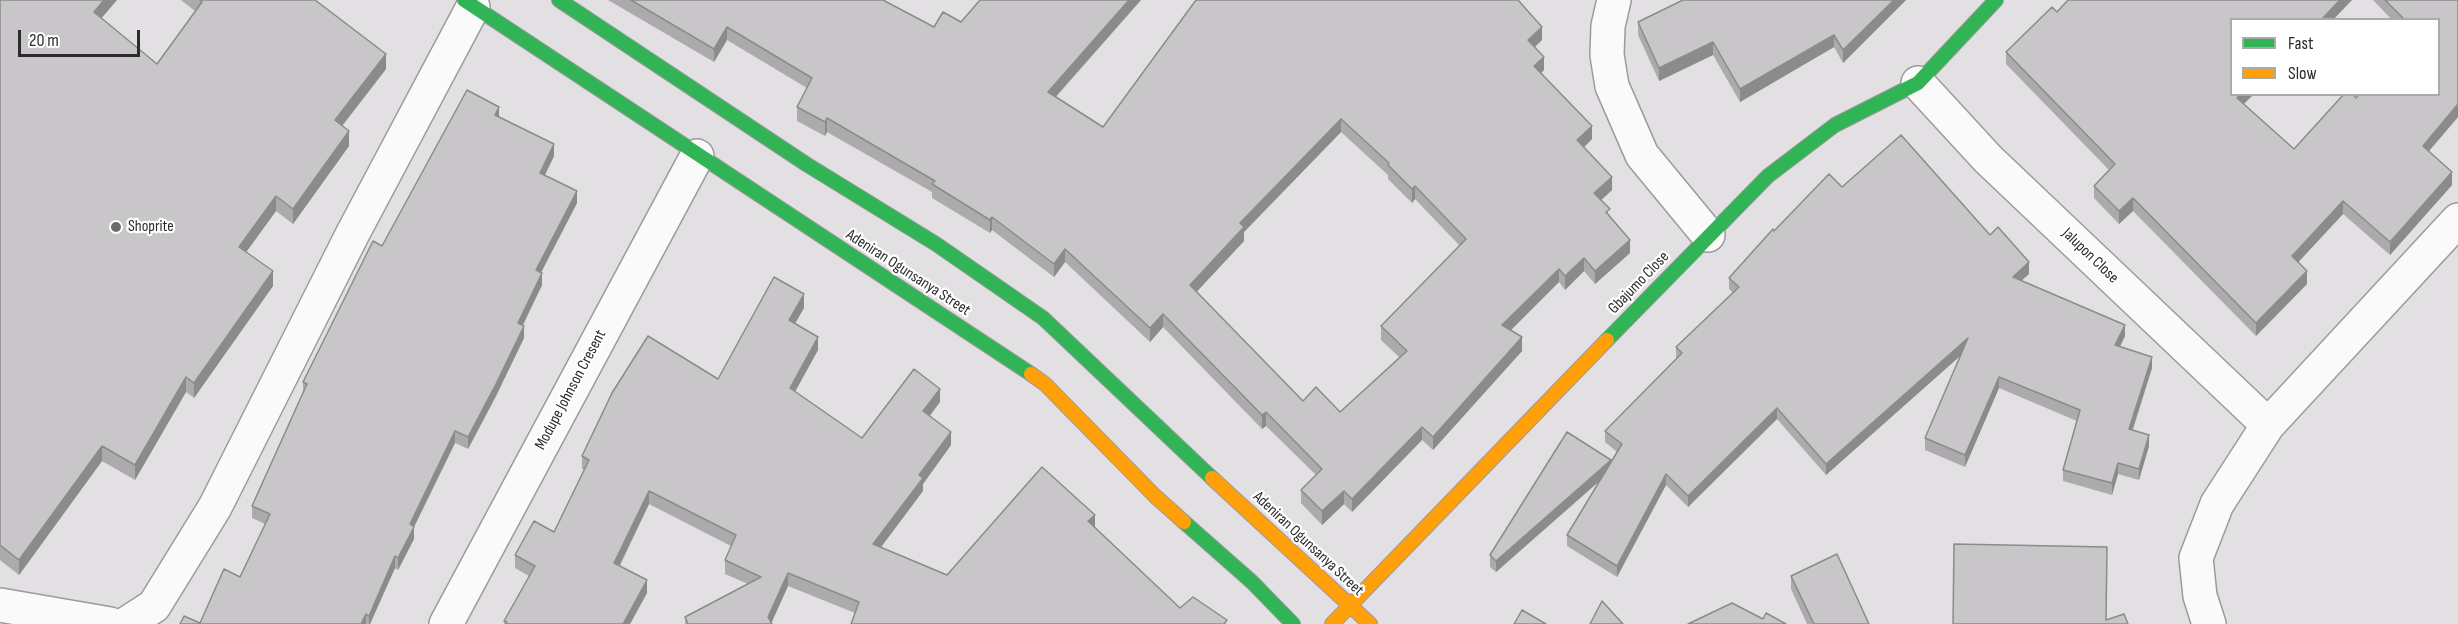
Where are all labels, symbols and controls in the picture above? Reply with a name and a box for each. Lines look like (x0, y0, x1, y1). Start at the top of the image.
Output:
scale bar (21, 18, 142, 56)
legend (2230, 18, 2440, 96)
text: 20 m (29, 30, 59, 51)
text: Fast (2288, 33, 2313, 54)
text: Slow (2288, 63, 2317, 84)
place label: Shoprite (128, 217, 174, 237)
marker: Shoprite (109, 220, 123, 234)
street label: Jalupon Close (2058, 224, 2122, 288)
street label: Adeniran Ogunsanya Street (842, 226, 974, 320)
street label: Gbajumo Close (1605, 248, 1673, 318)
street label: Modupe Johnson Cresent (531, 327, 611, 453)
street label: Adeniran Ogunsanya Street (1249, 488, 1367, 600)

